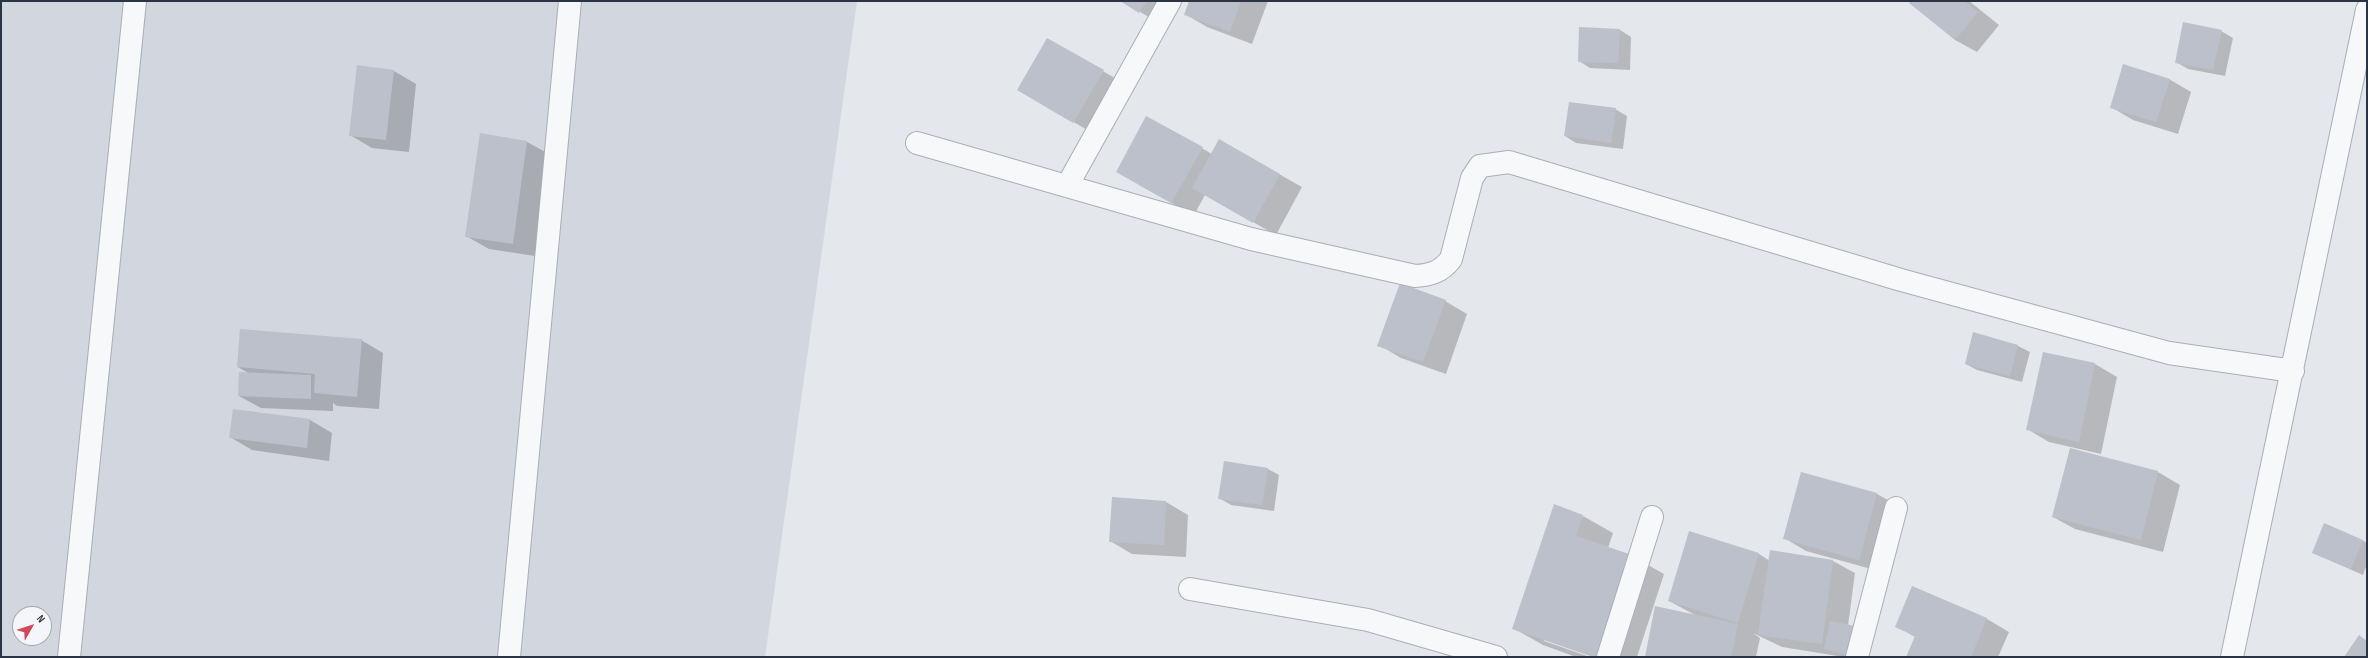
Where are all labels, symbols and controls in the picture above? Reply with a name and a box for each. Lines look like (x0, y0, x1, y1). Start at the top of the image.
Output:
north arrow (12, 606, 52, 646)
text: N (34, 612, 48, 625)

